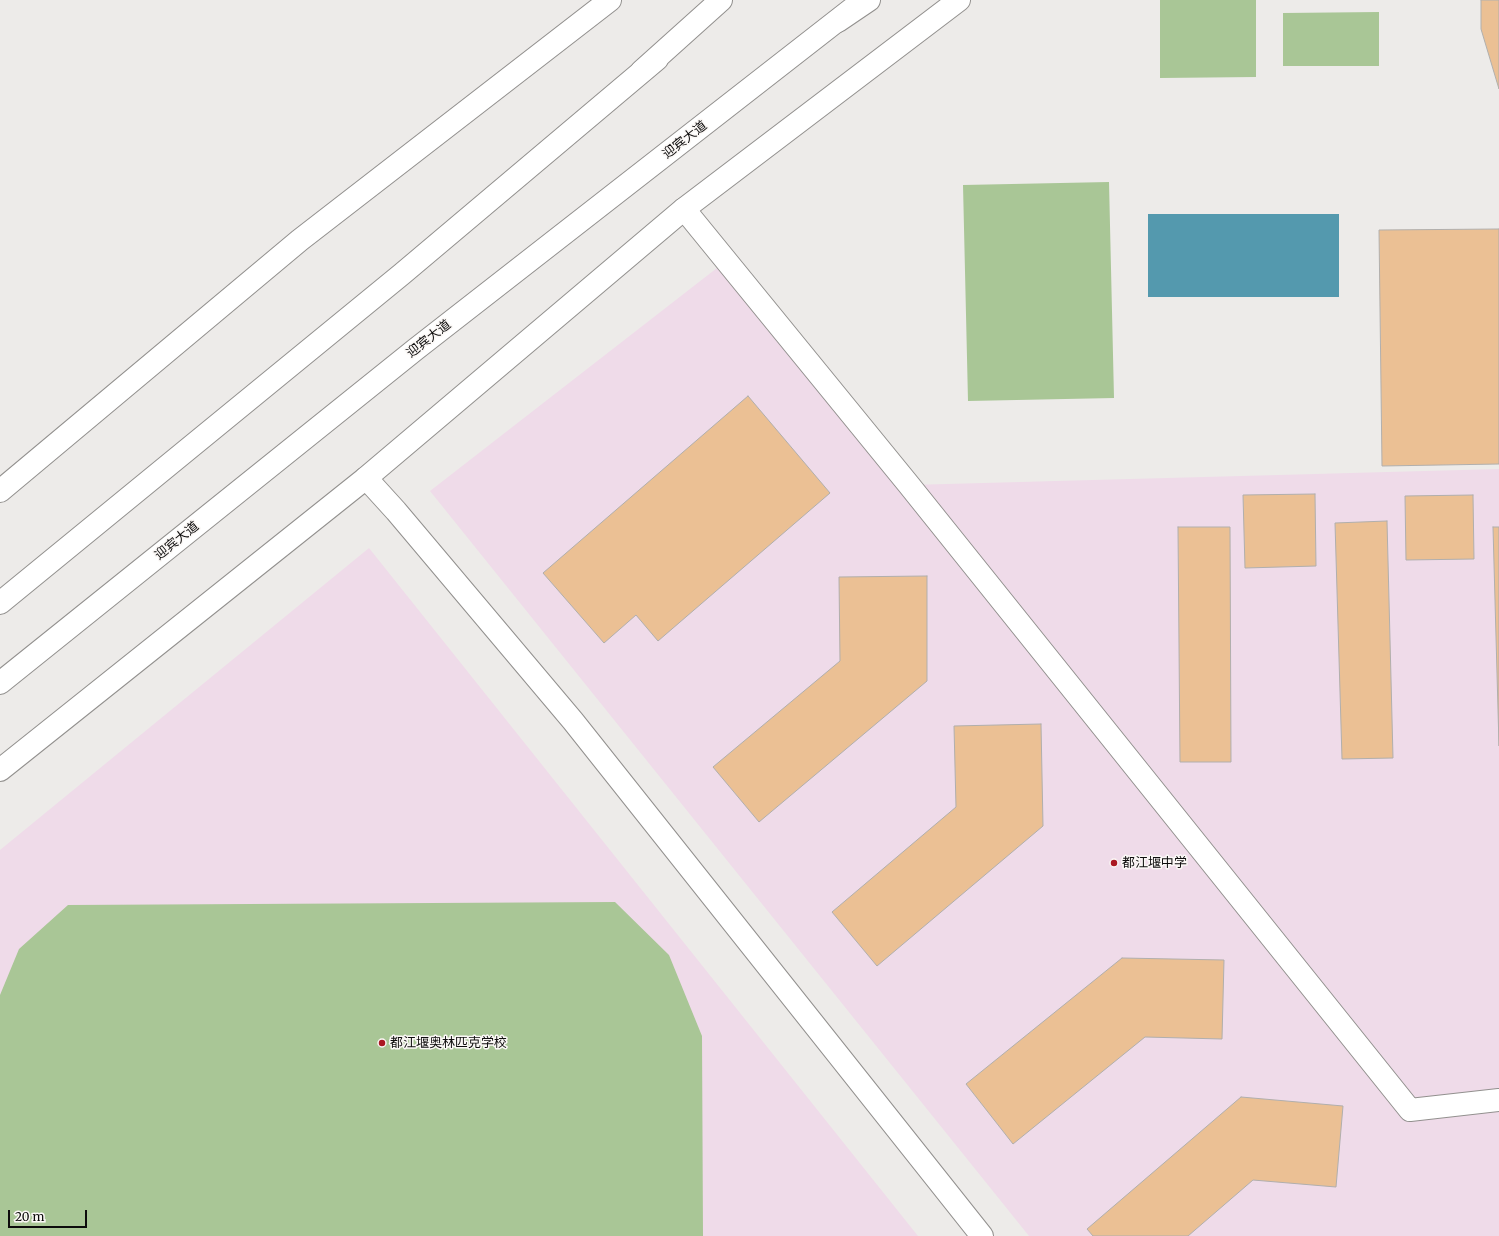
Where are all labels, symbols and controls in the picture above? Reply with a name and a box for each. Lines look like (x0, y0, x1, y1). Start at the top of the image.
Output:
street label: 迎宾大道 (660, 118, 710, 162)
street label: 迎宾大道 (404, 317, 454, 361)
street label: 迎宾大道 (152, 519, 202, 563)
place label: 都江堰中学 (1122, 855, 1187, 871)
marker: 都江堰中学 (1109, 858, 1119, 868)
place label: 都江堰奥林匹克学校 (390, 1035, 507, 1051)
marker: 都江堰奥林匹克学校 (377, 1038, 387, 1048)
scale bar (10, 1202, 89, 1228)
text: 20 m (15, 1209, 44, 1224)

